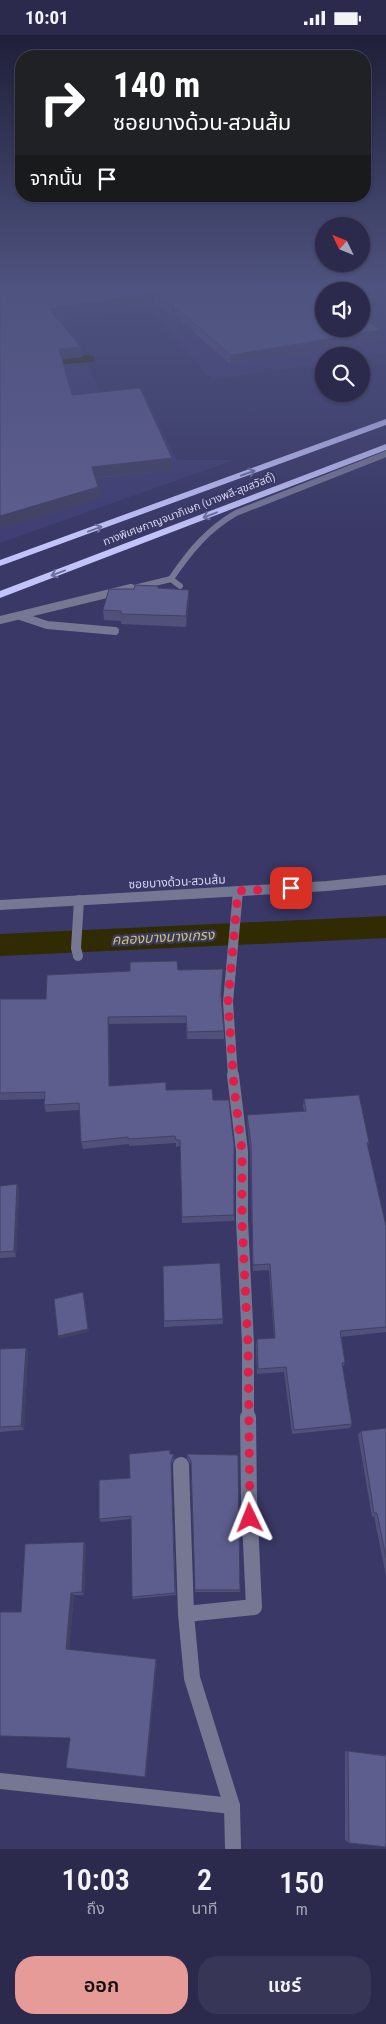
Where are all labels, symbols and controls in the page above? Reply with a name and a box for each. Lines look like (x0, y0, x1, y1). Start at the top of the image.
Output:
text: 10:01 (25, 6, 69, 29)
text: 140 m (113, 65, 200, 106)
icon: right (30, 70, 95, 135)
text: ซอยบางด้วน-สวนส้ม (113, 110, 291, 135)
icon: arrive (93, 165, 121, 193)
text: จากนั้น (30, 167, 83, 190)
north arrow (315, 217, 370, 273)
map controls (315, 217, 370, 402)
button: sound (315, 282, 370, 337)
button: search (315, 347, 370, 402)
one-way arrow (240, 467, 255, 476)
street label: ทางพิเศษกาญจนาภิเษก (บางพลี-สุขสวัสดิ์) (101, 470, 277, 548)
one-way arrow (203, 511, 218, 520)
one-way arrow (87, 524, 102, 533)
one-way arrow (51, 569, 66, 578)
pin (270, 867, 312, 909)
street label: ซอยบางด้วน-สวนส้ม (128, 872, 226, 892)
icon: arrive (277, 874, 305, 902)
water label: คลองบางนางเกรง (111, 926, 216, 948)
position arrow (223, 1491, 275, 1543)
text: 10:03 (62, 1862, 130, 1897)
text: 2 (197, 1862, 212, 1897)
text: 150 (279, 1865, 324, 1900)
text: ถึง (87, 1899, 105, 1918)
text: นาที (191, 1899, 218, 1918)
text: m (296, 1900, 308, 1919)
button: ออก (15, 1956, 188, 2014)
button: แชร์ (198, 1956, 371, 2014)

